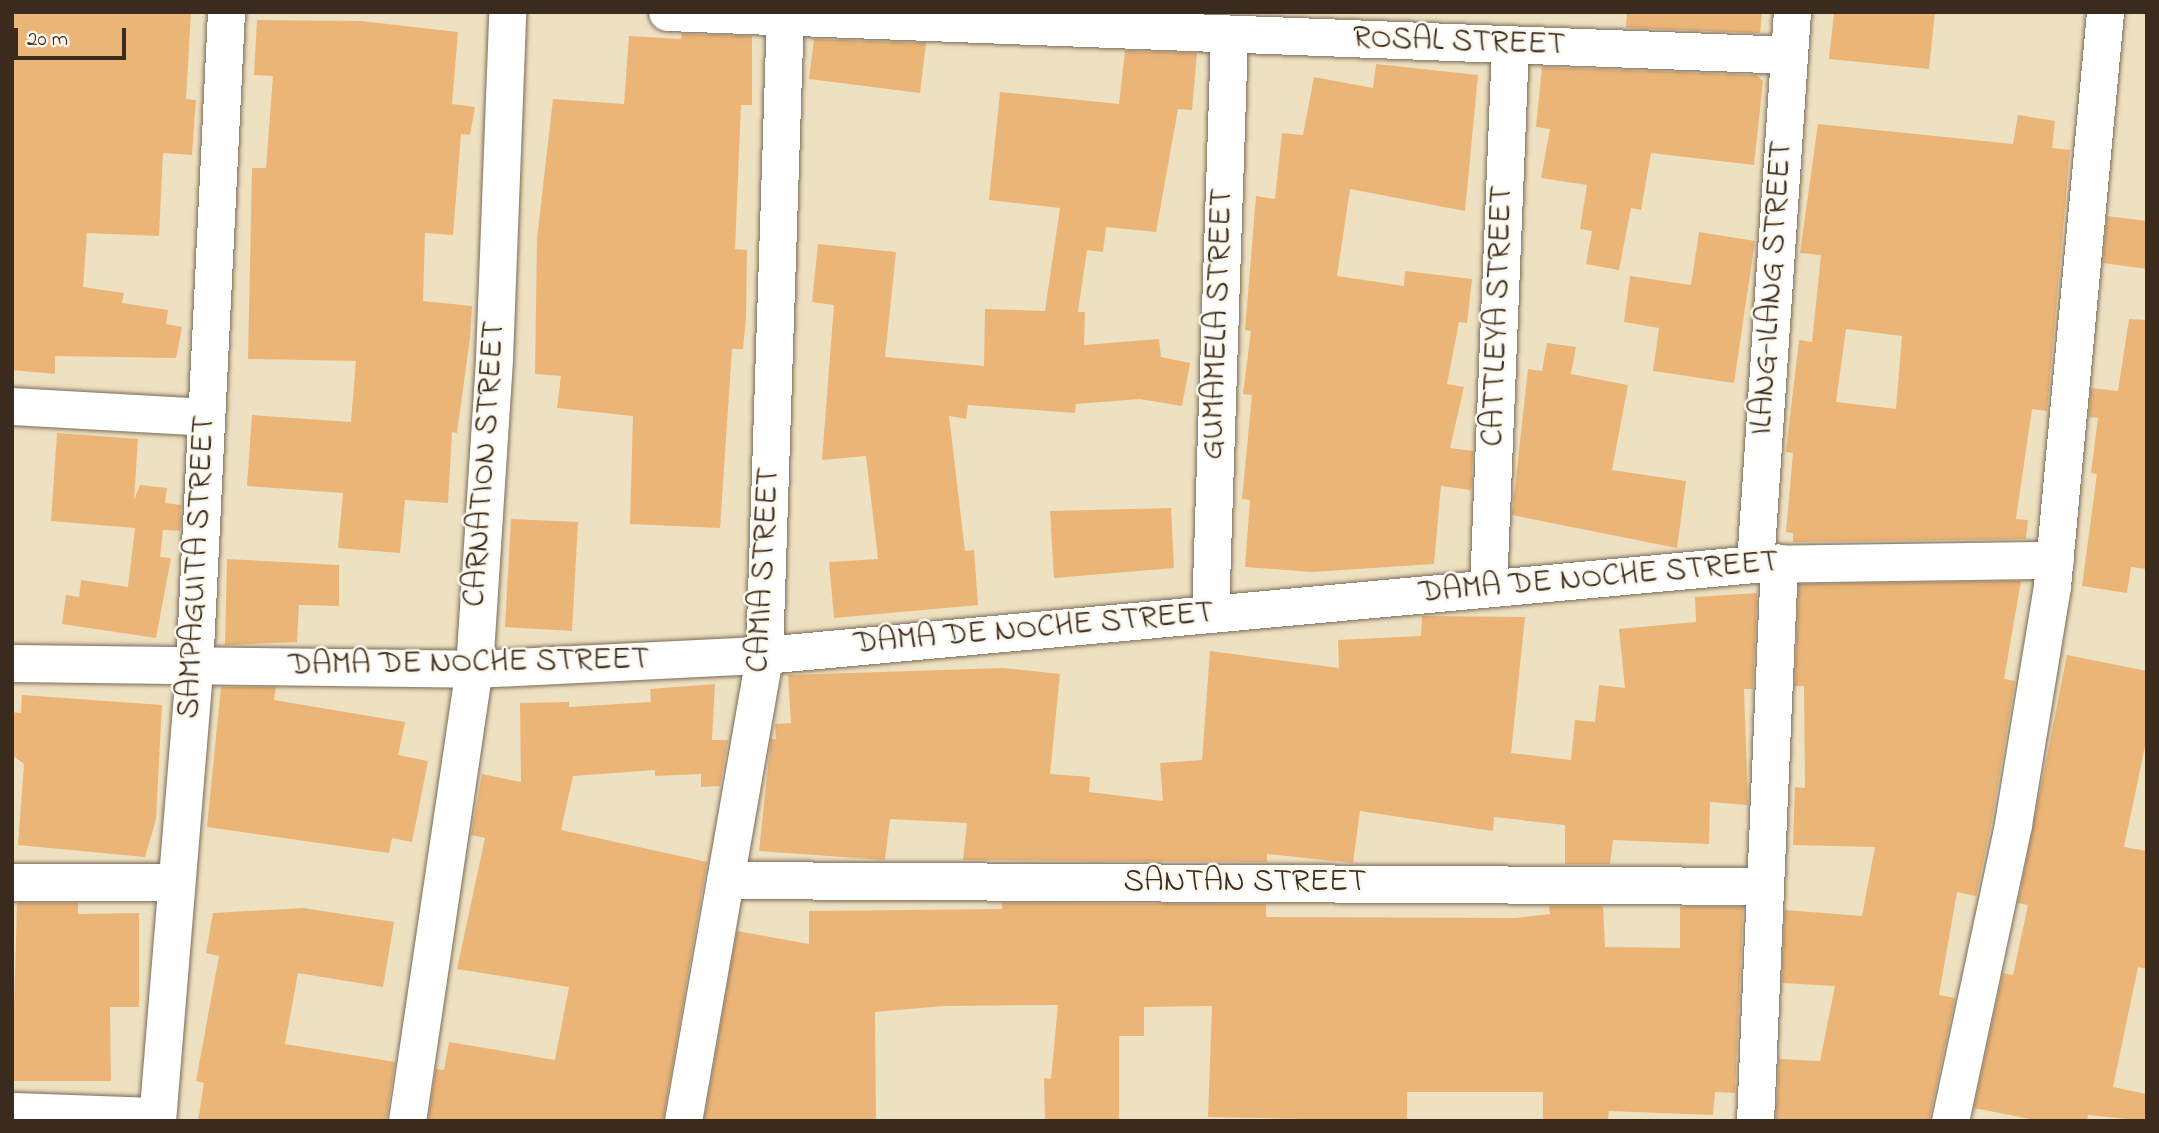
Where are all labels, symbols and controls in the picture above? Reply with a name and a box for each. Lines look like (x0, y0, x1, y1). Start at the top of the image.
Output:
scale bar (18, 14, 130, 58)
street label: ROSAL STREET (1352, 20, 1566, 66)
text: 20 m (27, 25, 68, 55)
street label: ILANG-ILANG STREET (1744, 139, 1802, 437)
street label: CATTLEYA STREET (1475, 185, 1523, 447)
street label: GUMAMELA STREET (1195, 188, 1243, 460)
street label: CARNATION STREET (457, 320, 515, 608)
street label: SAMPAGUITA STREET (171, 414, 225, 720)
street label: CAMIA STREET (740, 466, 790, 674)
street label: DAMA DE NOCHE STREET (1417, 544, 1781, 614)
street label: DAMA DE NOCHE STREET (852, 595, 1216, 665)
street label: DAMA DE NOCHE STREET (288, 642, 650, 686)
street label: SANTAN STREET (1123, 864, 1367, 902)

